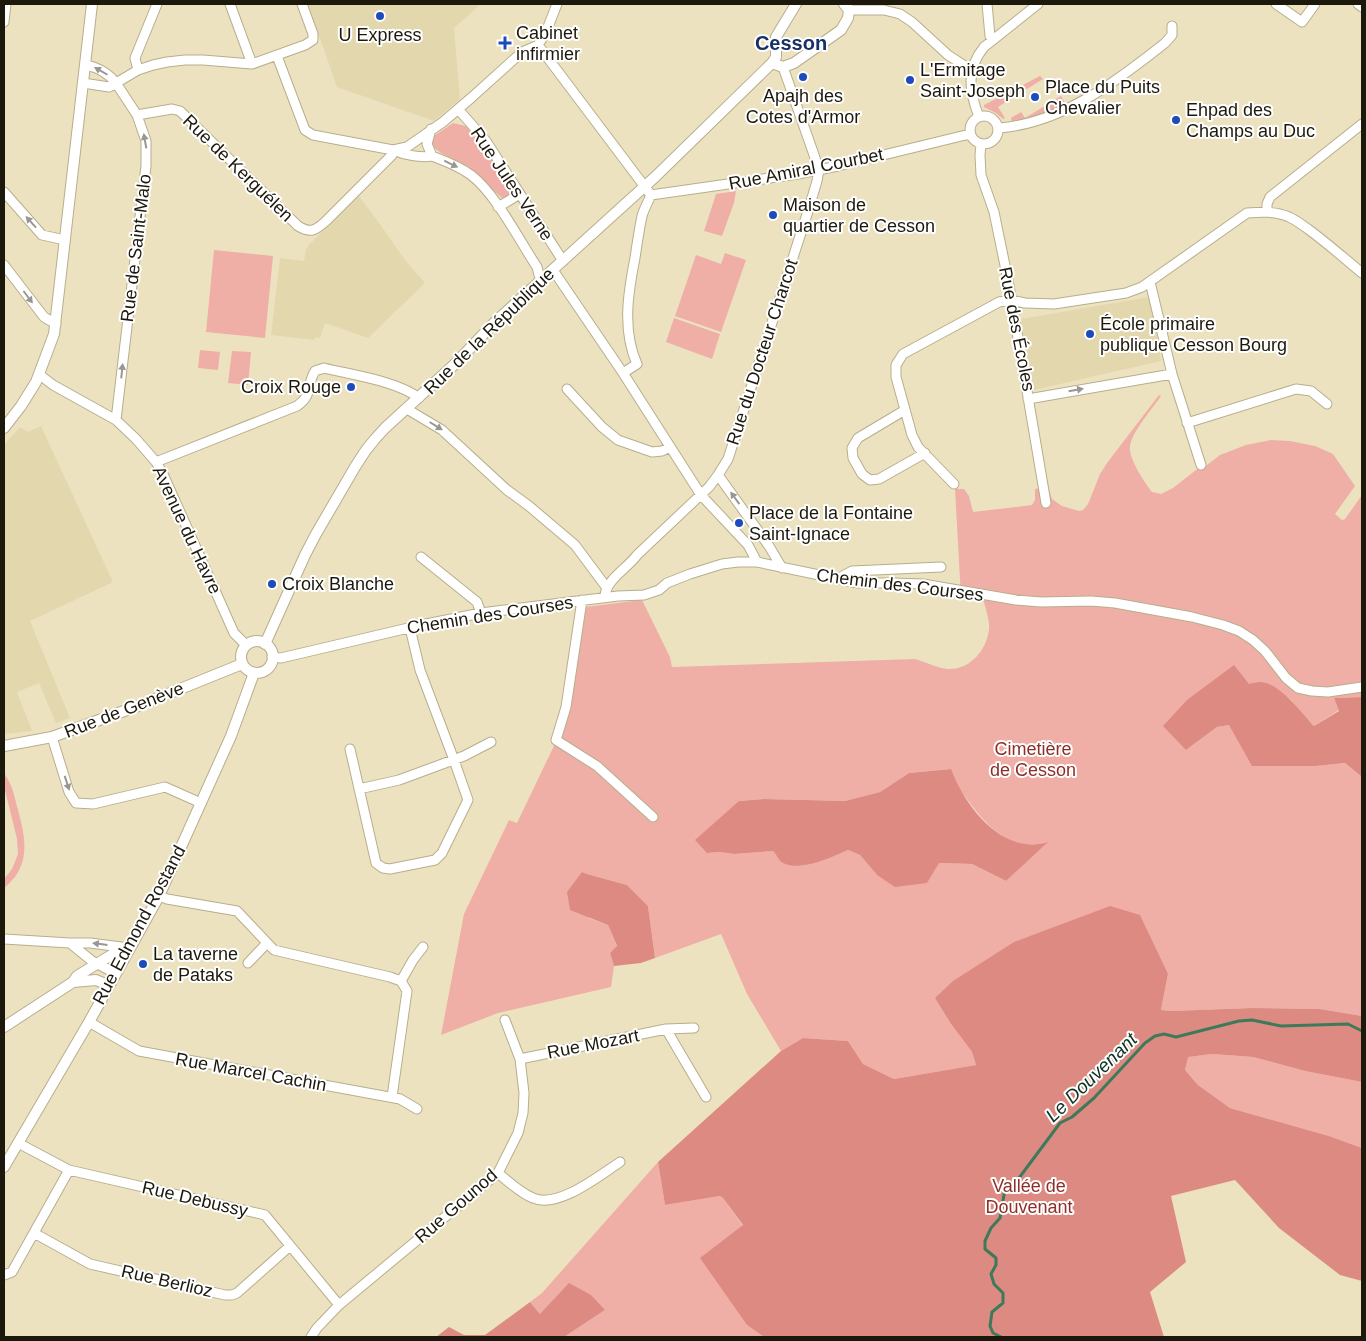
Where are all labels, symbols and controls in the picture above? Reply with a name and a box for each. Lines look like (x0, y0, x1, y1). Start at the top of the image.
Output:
marker: U Express (374, 10, 386, 22)
place label: Cabinet infirmier (516, 23, 580, 64)
place label: U Express (338, 25, 422, 45)
district label: Cesson (755, 32, 827, 54)
marker: Cabinet infirmier (498, 36, 512, 50)
place label: L'Ermitage Saint-Joseph (920, 60, 1025, 101)
one-way arrow (95, 67, 108, 76)
marker: Apajh des Cotes d'Armor (797, 71, 809, 83)
marker: L'Ermitage Saint-Joseph (904, 74, 916, 86)
place label: Place du Puits Chevalier (1045, 77, 1160, 118)
place label: Apajh des Cotes d'Armor (746, 86, 860, 127)
marker: Place du Puits Chevalier (1029, 91, 1041, 103)
place label: Ehpad des Champs au Duc (1186, 100, 1315, 141)
street label: Rue de Kerguélen (179, 110, 297, 226)
marker: Ehpad des Champs au Duc (1170, 114, 1182, 126)
street label: Rue Jules Verne (467, 124, 557, 244)
one-way arrow (140, 132, 148, 148)
street label: Rue Amiral Courbet (727, 144, 885, 194)
one-way arrow (444, 161, 458, 169)
street label: Rue de Saint-Malo (117, 173, 155, 323)
place label: Maison de quartier de Cesson (783, 195, 935, 236)
marker: Maison de quartier de Cesson (767, 209, 779, 221)
one-way arrow (25, 216, 36, 229)
street label: Rue du Docteur Charcot (722, 257, 802, 447)
street label: Rue de la République (420, 264, 558, 398)
street label: Rue des Écoles (995, 265, 1039, 393)
one-way arrow (23, 290, 33, 304)
place label: École primaire publique Cesson Bourg (1100, 314, 1287, 355)
marker: École primaire publique Cesson Bourg (1084, 328, 1096, 340)
one-way arrow (118, 363, 126, 379)
place label: Croix Rouge (241, 377, 341, 397)
marker: Croix Rouge (345, 381, 357, 393)
one-way arrow (1069, 386, 1085, 394)
one-way arrow (429, 422, 442, 431)
street label: Avenue du Havre (149, 463, 225, 597)
one-way arrow (730, 492, 740, 505)
place label: Place de la Fontaine Saint-Ignace (749, 503, 913, 544)
marker: Place de la Fontaine Saint-Ignace (733, 517, 745, 529)
street label: Chemin des Courses (815, 565, 985, 605)
place label: Croix Blanche (282, 574, 394, 594)
marker: Croix Blanche (266, 578, 278, 590)
street label: Chemin des Courses (405, 592, 575, 638)
street label: Rue de Genève (62, 678, 186, 742)
park label: Cimetière de Cesson (990, 739, 1076, 780)
one-way arrow (63, 776, 71, 791)
street label: Rue Edmond Rostand (89, 842, 189, 1008)
one-way arrow (92, 940, 108, 948)
place label: La taverne de Pataks (153, 944, 238, 985)
marker: La taverne de Pataks (137, 958, 149, 970)
street label: Rue Mozart (545, 1025, 641, 1063)
water label: Le Douvenant (1041, 1028, 1142, 1126)
street label: Rue Marcel Cachin (174, 1049, 328, 1095)
street label: Rue Gounod (411, 1165, 501, 1247)
park label: Vallée de Douvenant (985, 1176, 1073, 1217)
street label: Rue Debussy (140, 1177, 250, 1221)
street label: Rue Berlioz (119, 1261, 215, 1301)

